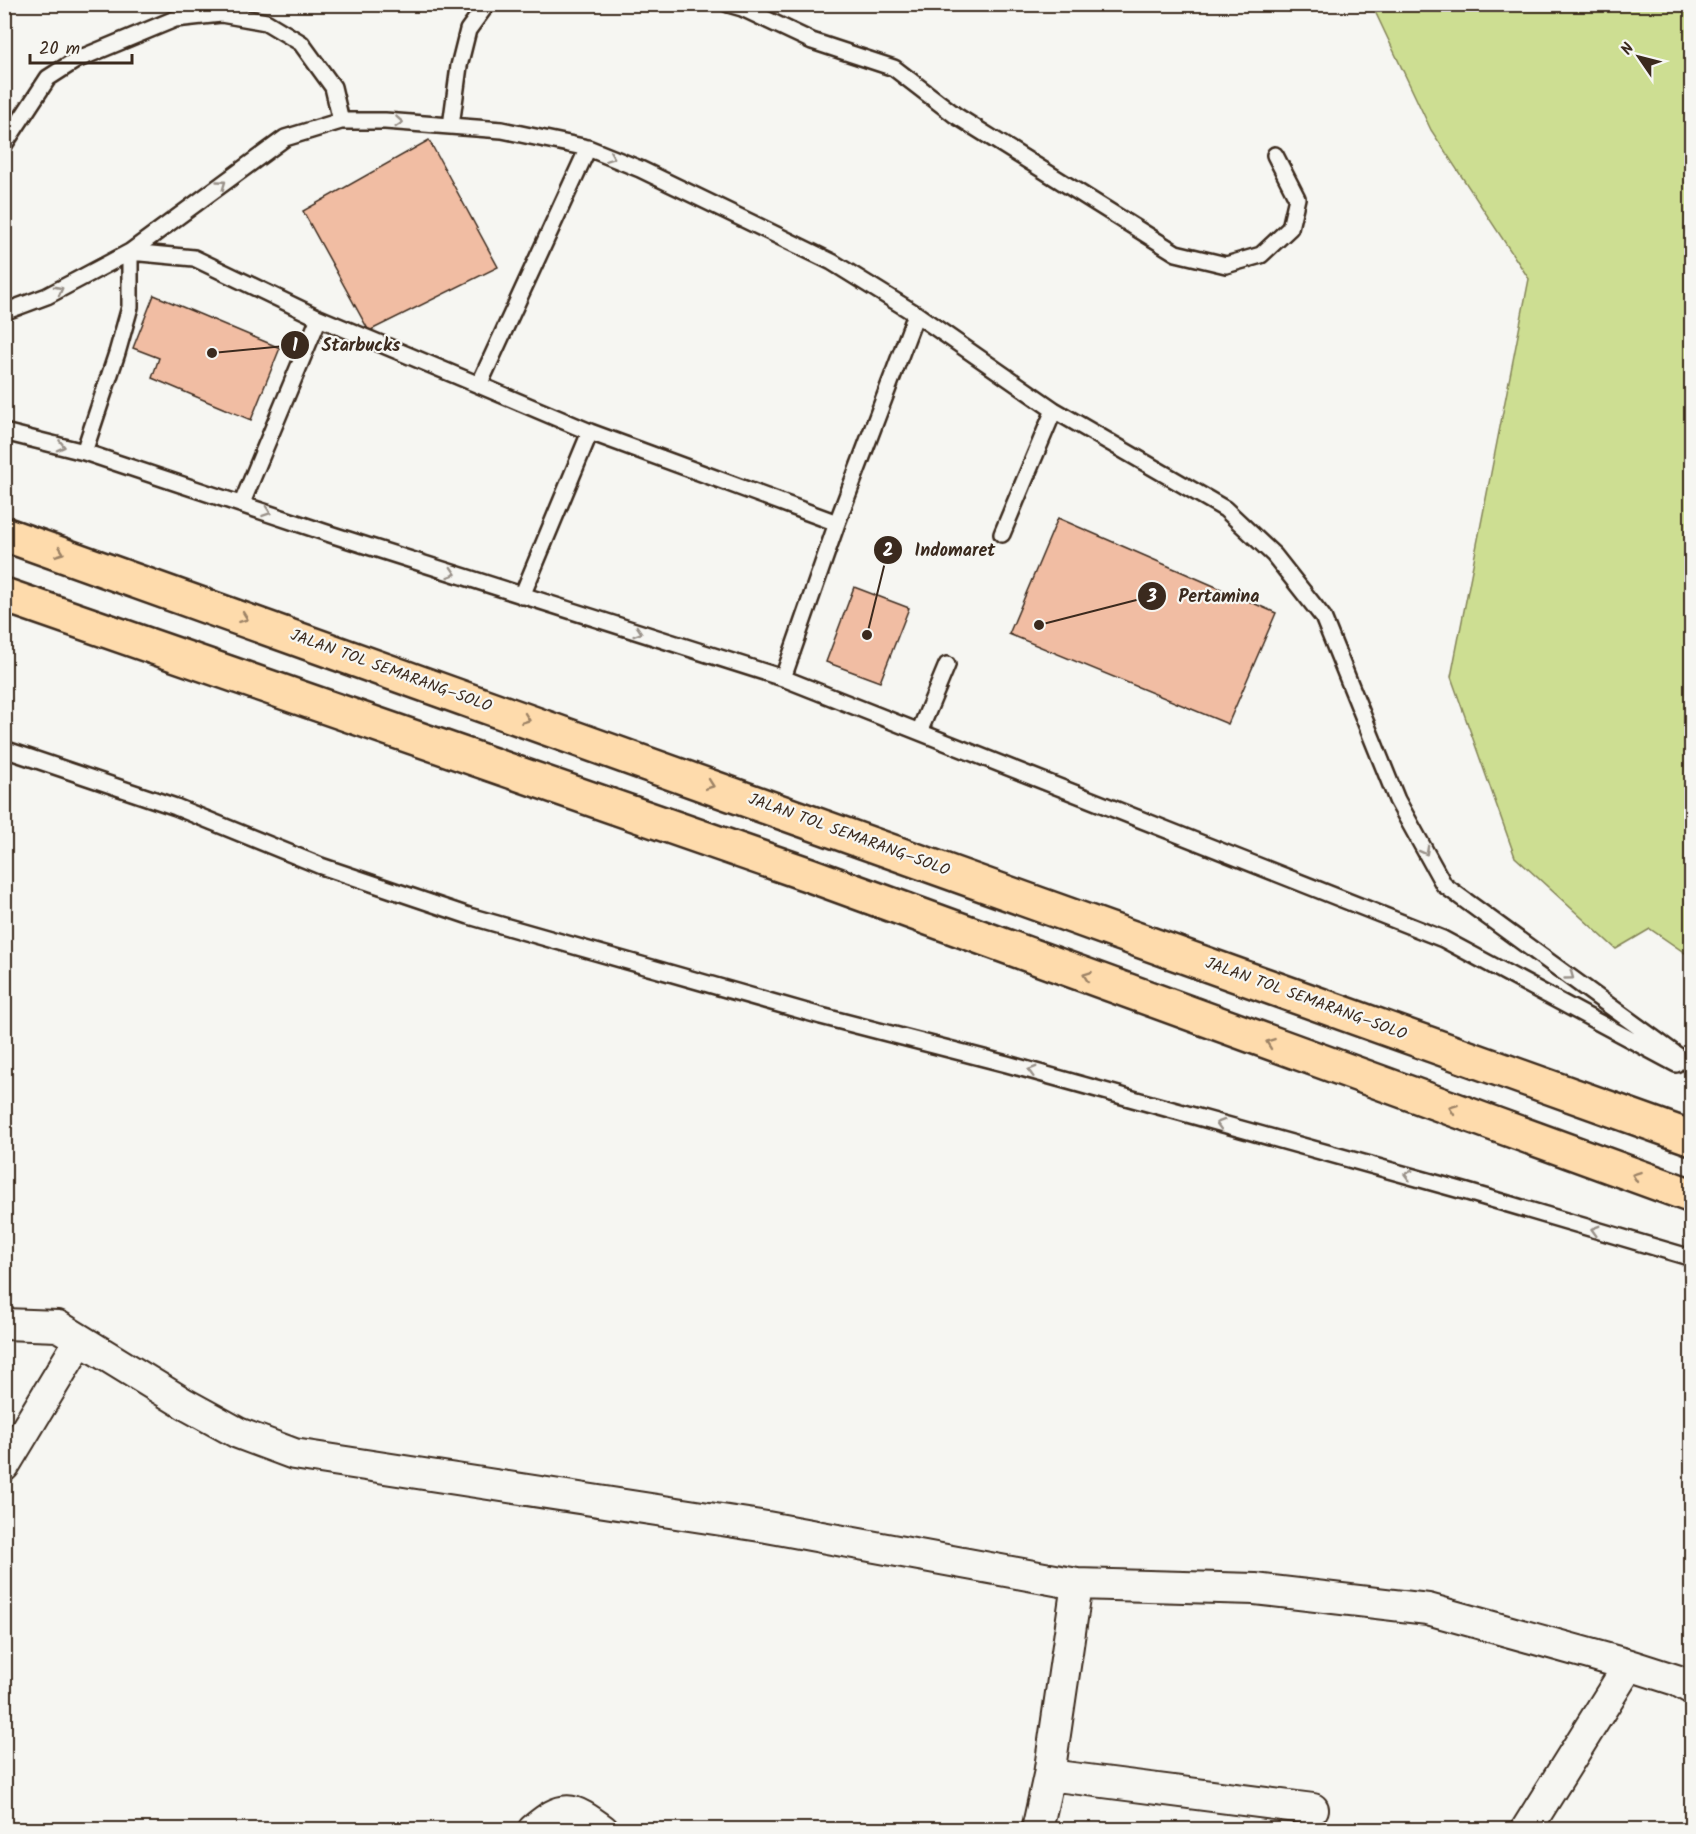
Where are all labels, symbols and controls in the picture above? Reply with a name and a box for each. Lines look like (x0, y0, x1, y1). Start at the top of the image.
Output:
scale bar (30, 27, 132, 65)
north arrow (1609, 27, 1669, 87)
text: 20 m (39, 35, 80, 64)
text: N (1615, 38, 1641, 61)
one-way arrow (394, 115, 403, 128)
one-way arrow (605, 150, 616, 162)
one-way arrow (215, 181, 226, 192)
one-way arrow (52, 286, 63, 297)
callout: Starbucks (280, 327, 412, 363)
text: 1 (292, 332, 298, 361)
text: Starbucks (322, 332, 401, 361)
one-way arrow (56, 439, 66, 452)
one-way arrow (261, 505, 272, 518)
callout: Indomaret (873, 532, 1008, 568)
text: 2 (883, 537, 893, 566)
text: Indomaret (915, 537, 996, 566)
one-way arrow (54, 545, 65, 557)
one-way arrow (446, 566, 457, 579)
callout: Pertamina (1137, 578, 1272, 614)
text: 3 (1146, 583, 1157, 612)
text: Pertamina (1178, 583, 1260, 612)
one-way arrow (238, 610, 249, 623)
street label: JALAN TOL SEMARANG–SOLO (287, 623, 496, 719)
one-way arrow (632, 625, 643, 638)
one-way arrow (520, 712, 531, 724)
one-way arrow (704, 777, 715, 790)
street label: JALAN TOL SEMARANG–SOLO (745, 787, 954, 883)
one-way arrow (1418, 845, 1429, 855)
street label: JALAN TOL SEMARANG–SOLO (1202, 951, 1411, 1047)
one-way arrow (1564, 969, 1575, 980)
one-way arrow (1082, 971, 1093, 983)
one-way arrow (1265, 1037, 1276, 1050)
one-way arrow (1027, 1066, 1038, 1078)
one-way arrow (1448, 1104, 1459, 1117)
one-way arrow (1215, 1119, 1226, 1131)
one-way arrow (1403, 1170, 1413, 1183)
one-way arrow (1632, 1170, 1642, 1183)
one-way arrow (1590, 1225, 1601, 1237)

